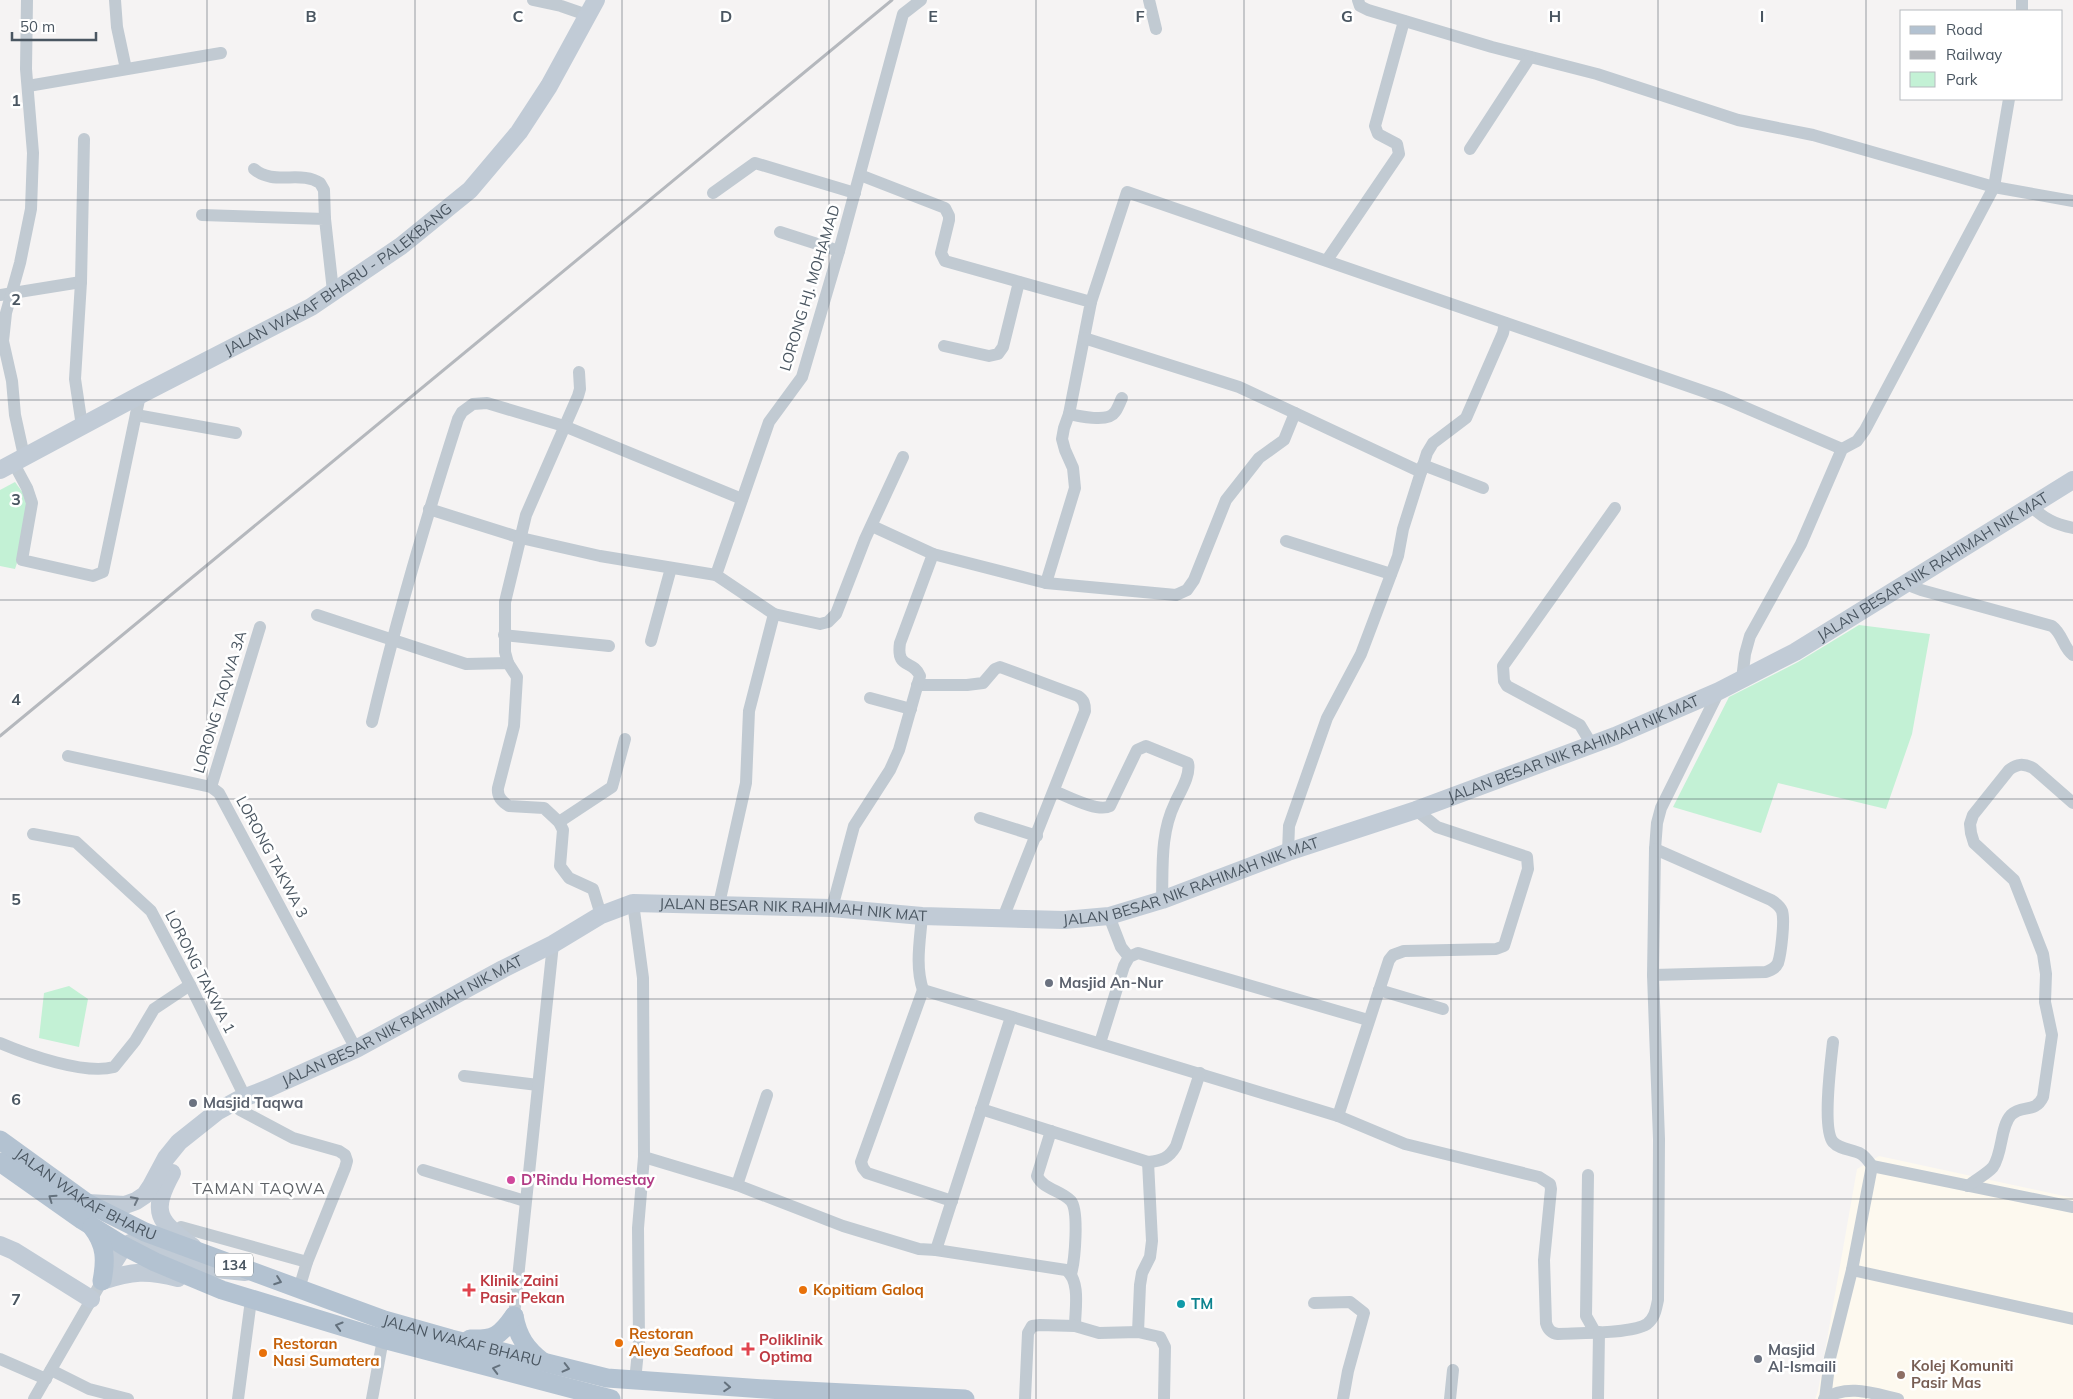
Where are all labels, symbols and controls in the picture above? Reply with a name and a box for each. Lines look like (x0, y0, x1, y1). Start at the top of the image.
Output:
text: B (305, 6, 317, 26)
text: C (513, 6, 524, 26)
text: D (720, 6, 732, 26)
text: E (928, 6, 938, 26)
text: F (1135, 6, 1145, 26)
text: G (1341, 6, 1353, 26)
text: H (1549, 6, 1561, 26)
text: I (1760, 6, 1764, 26)
scale bar (12, 10, 96, 42)
legend (1900, 10, 2063, 100)
text: 50 m (20, 17, 55, 36)
text: Road (1946, 20, 1983, 39)
text: Railway (1946, 45, 2002, 64)
text: Park (1946, 70, 1978, 89)
text: 1 (11, 90, 21, 110)
street label: JALAN WAKAF BHARU - PALEKBANG (221, 199, 455, 359)
street label: LORONG HJ. MOHAMAD (775, 202, 844, 373)
text: 2 (11, 289, 21, 309)
street label: JALAN BESAR NIK RAHIMAH NIK MAT (1813, 488, 2052, 645)
text: 3 (11, 489, 21, 509)
street label: LORONG TAQWA 3A (189, 628, 250, 775)
text: 4 (11, 689, 21, 709)
street label: JALAN BESAR NIK RAHIMAH NIK MAT (1445, 691, 1702, 806)
street label: LORONG TAKWA 3 (232, 793, 313, 921)
street label: JALAN BESAR NIK RAHIMAH NIK MAT (1062, 833, 1321, 929)
text: 5 (11, 889, 21, 909)
street label: JALAN BESAR NIK RAHIMAH NIK MAT (659, 894, 928, 925)
street label: LORONG TAKWA 1 (161, 907, 240, 1036)
street label: JALAN BESAR NIK RAHIMAH NIK MAT (279, 951, 526, 1090)
place label: Masjid An-Nur (1059, 973, 1163, 992)
marker: Masjid An-Nur (1043, 977, 1055, 989)
text: 6 (11, 1089, 21, 1109)
place label: Masjid Taqwa (203, 1093, 303, 1112)
marker: Masjid Taqwa (187, 1097, 199, 1109)
street label: JALAN WAKAF BHARU (11, 1144, 159, 1244)
place label: D’Rindu Homestay (521, 1170, 655, 1189)
marker: D’Rindu Homestay (505, 1174, 517, 1186)
district label: TAMAN TAQWA (192, 1178, 326, 1198)
one-way arrow (48, 1195, 57, 1204)
one-way arrow (129, 1197, 138, 1207)
road number: 134 (215, 1254, 253, 1276)
place label: Klinik Zaini Pasir Pekan (480, 1271, 565, 1307)
one-way arrow (273, 1275, 281, 1285)
place label: Kopitiam Galoq (813, 1280, 924, 1299)
marker: Klinik Zaini Pasir Pekan (462, 1283, 476, 1297)
marker: Kopitiam Galoq (797, 1284, 809, 1296)
text: 7 (11, 1289, 21, 1309)
place label: TM (1191, 1294, 1213, 1313)
marker: TM (1175, 1298, 1187, 1310)
street label: JALAN WAKAF BHARU (381, 1310, 544, 1370)
one-way arrow (336, 1321, 344, 1331)
place label: Restoran Aleya Seafood (629, 1324, 733, 1360)
place label: Poliklinik Optima (759, 1330, 823, 1366)
place label: Restoran Nasi Sumatera (273, 1334, 380, 1370)
marker: Restoran Aleya Seafood (613, 1337, 625, 1349)
place label: Masjid Al-Ismaili (1768, 1340, 1836, 1376)
marker: Poliklinik Optima (741, 1342, 755, 1356)
marker: Restoran Nasi Sumatera (257, 1347, 269, 1359)
marker: Masjid Al-Ismaili (1752, 1353, 1764, 1365)
place label: Kolej Komuniti Pasir Mas (1911, 1356, 2014, 1392)
one-way arrow (562, 1362, 570, 1373)
one-way arrow (492, 1364, 501, 1375)
marker: Kolej Komuniti Pasir Mas (1895, 1369, 1907, 1381)
one-way arrow (723, 1381, 731, 1392)

